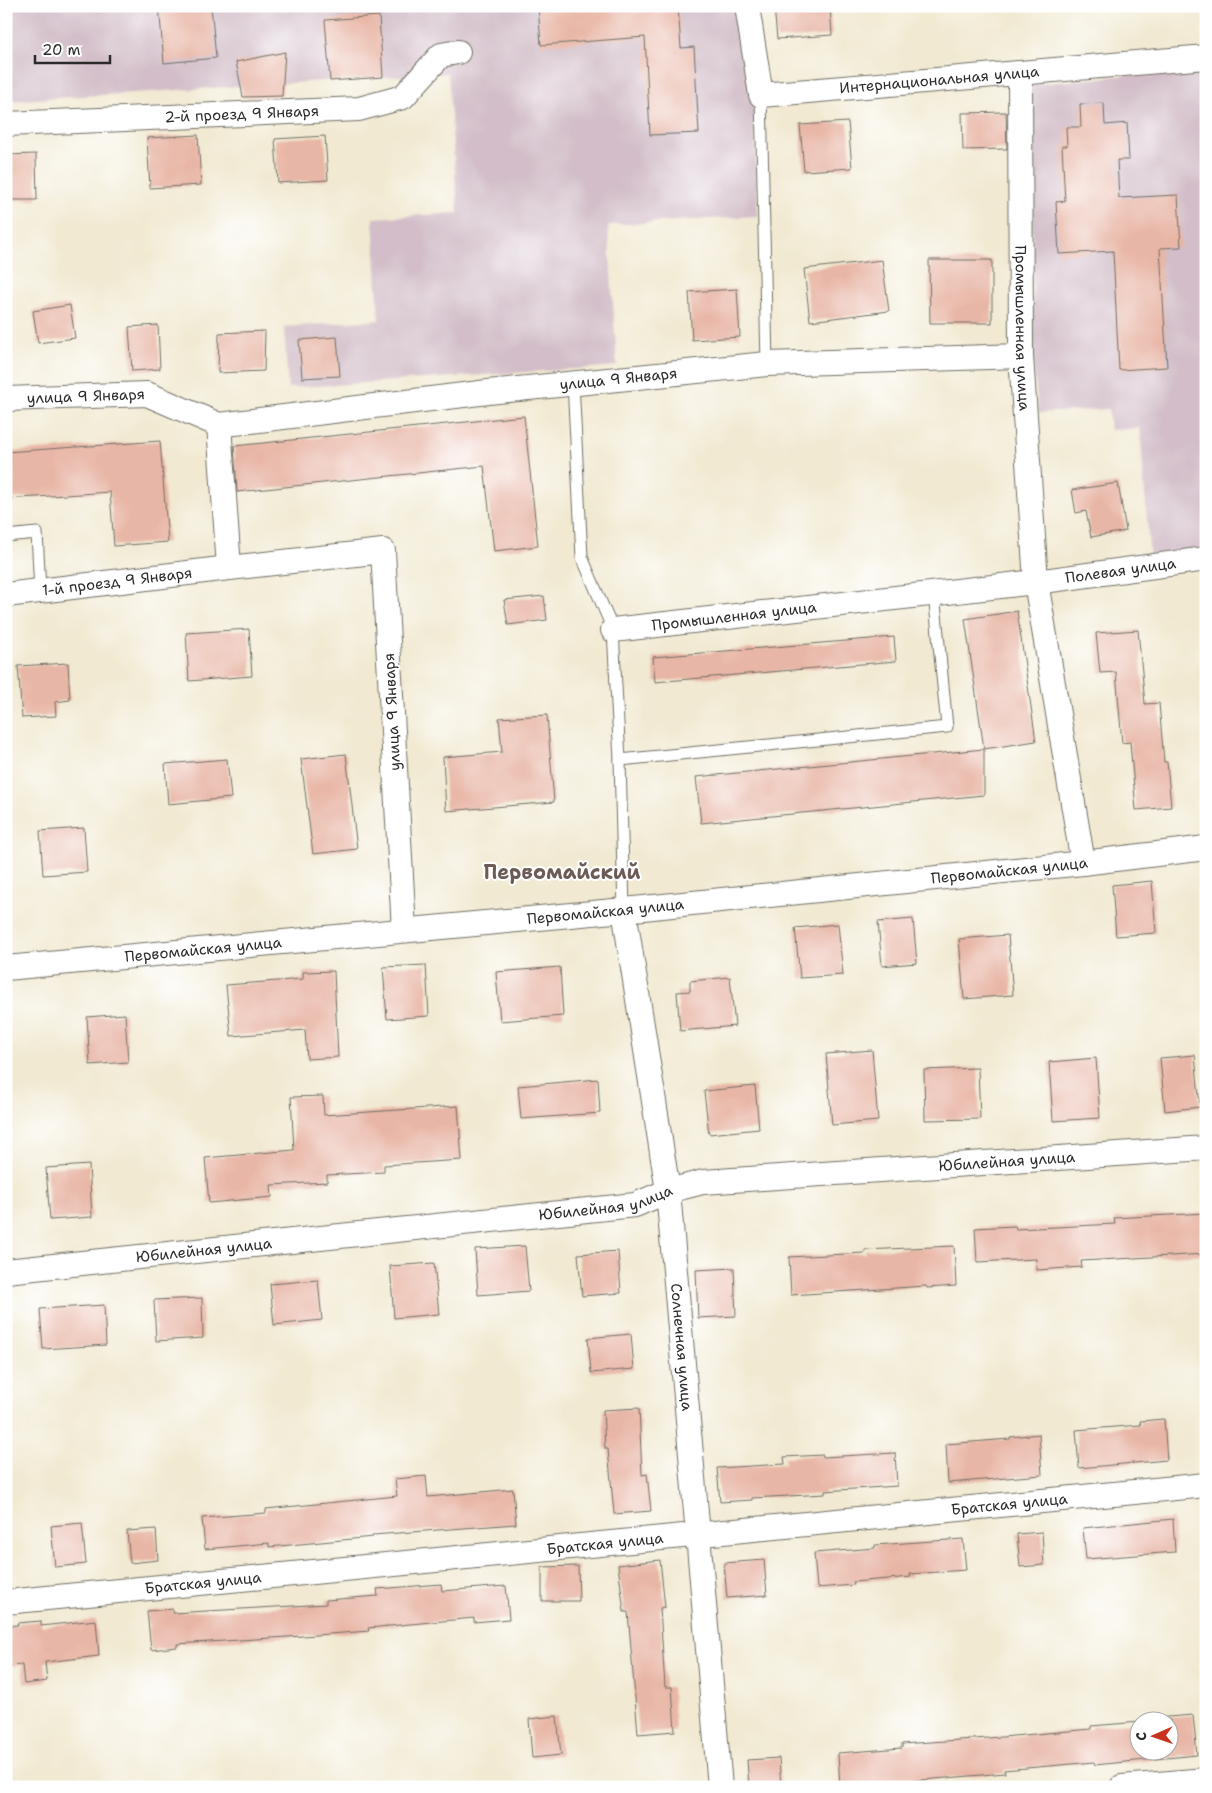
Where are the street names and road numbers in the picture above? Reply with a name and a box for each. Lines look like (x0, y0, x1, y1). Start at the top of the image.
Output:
street label: Интернациональная улица (839, 61, 1041, 98)
street label: 2-й проезд 9 Января (164, 101, 320, 127)
street label: Промышленная улица (1011, 245, 1035, 412)
street label: улица 9 Января (559, 363, 678, 395)
street label: улица 9 Января (27, 384, 145, 408)
street label: Полевая улица (1064, 553, 1178, 588)
street label: 1-й проезд 9 Января (41, 563, 193, 601)
street label: Промышленная улица (651, 597, 818, 636)
street label: улица 9 Января (379, 653, 405, 771)
street label: Первомайская улица (930, 852, 1090, 889)
street label: Первомайская улица (526, 894, 685, 929)
street label: Первомайская улица (124, 932, 283, 967)
street label: Юбилейная улица (938, 1147, 1076, 1176)
street label: Юбилейная улица (538, 1180, 676, 1225)
street label: Юбилейная улица (135, 1233, 273, 1267)
street label: Солнечная улица (666, 1282, 697, 1412)
street label: Братская улица (950, 1488, 1069, 1520)
street label: Братская улица (546, 1528, 665, 1559)
street label: Братская улица (144, 1567, 263, 1598)

